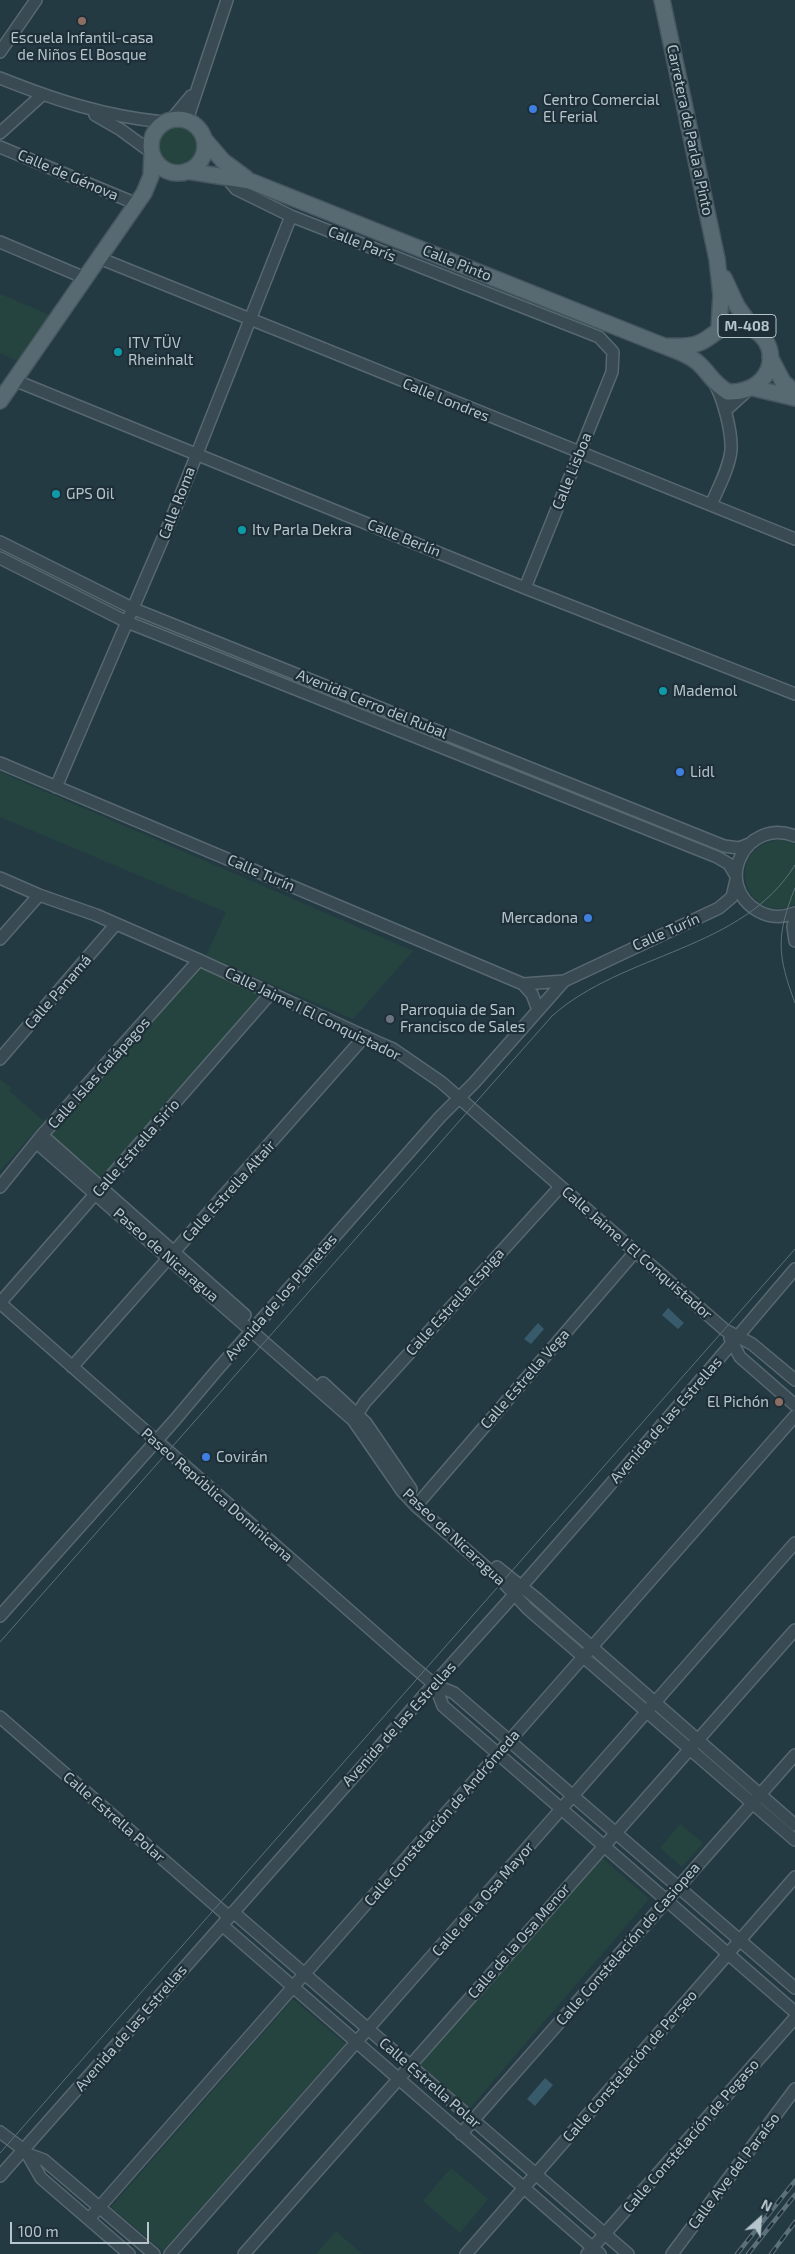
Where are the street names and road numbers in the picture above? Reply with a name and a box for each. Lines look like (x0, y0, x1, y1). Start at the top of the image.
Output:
street label: Carretera de Parla a Pinto (663, 43, 717, 217)
street label: Calle de Génova (15, 146, 121, 204)
street label: Calle París (325, 222, 399, 266)
street label: Calle Pinto (420, 241, 494, 285)
road number: M-408 (718, 314, 776, 338)
street label: Calle Londres (400, 374, 492, 426)
street label: Calle Lisboa (548, 430, 596, 512)
street label: Calle Roma (155, 464, 199, 542)
street label: Calle Berlín (365, 515, 443, 561)
street label: Avenida Cerro del Rubal (294, 665, 450, 743)
street label: Calle Turín (225, 851, 297, 895)
street label: Calle Turín (630, 909, 702, 955)
street label: Calle Panamá (21, 951, 95, 1033)
street label: Calle Jaime I El Conquistador (222, 964, 404, 1064)
street label: Calle Islas Galápagos (44, 1013, 154, 1133)
street label: Calle Estrella Sirio (89, 1095, 183, 1201)
street label: Calle Estrella Altair (179, 1136, 279, 1246)
street label: Calle Jaime I El Conquistador (558, 1183, 716, 1323)
street label: Paseo de Nicaragua (110, 1204, 222, 1306)
street label: Avenida de los Planetas (221, 1230, 341, 1364)
street label: Calle Estrella Espiga (402, 1245, 508, 1359)
street label: Calle Estrella Vega (477, 1325, 573, 1433)
street label: Avenida de las Estrellas (606, 1353, 726, 1487)
street label: Paseo República Dominicana (138, 1424, 296, 1566)
street label: Paseo de Nicaragua (399, 1485, 509, 1589)
street label: Avenida de las Estrellas (338, 1658, 460, 1790)
street label: Calle Constelación de Andrómeda (361, 1726, 523, 1910)
street label: Calle Estrella Polar (59, 1768, 169, 1866)
street label: Calle de la Osa Mayor (428, 1838, 538, 1960)
street label: Calle Constelación de Casiopea (552, 1859, 704, 2029)
street label: Calle de la Osa Menor (464, 1880, 574, 2002)
street label: Avenida de las Estrellas (71, 1961, 191, 2095)
street label: Calle Constelación de Perseo (559, 1986, 701, 2146)
street label: Calle Estrella Polar (375, 2034, 485, 2132)
street label: Calle Constelación de Pegaso (619, 2055, 763, 2217)
street label: Calle Ave del Paraíso (684, 2109, 784, 2233)

